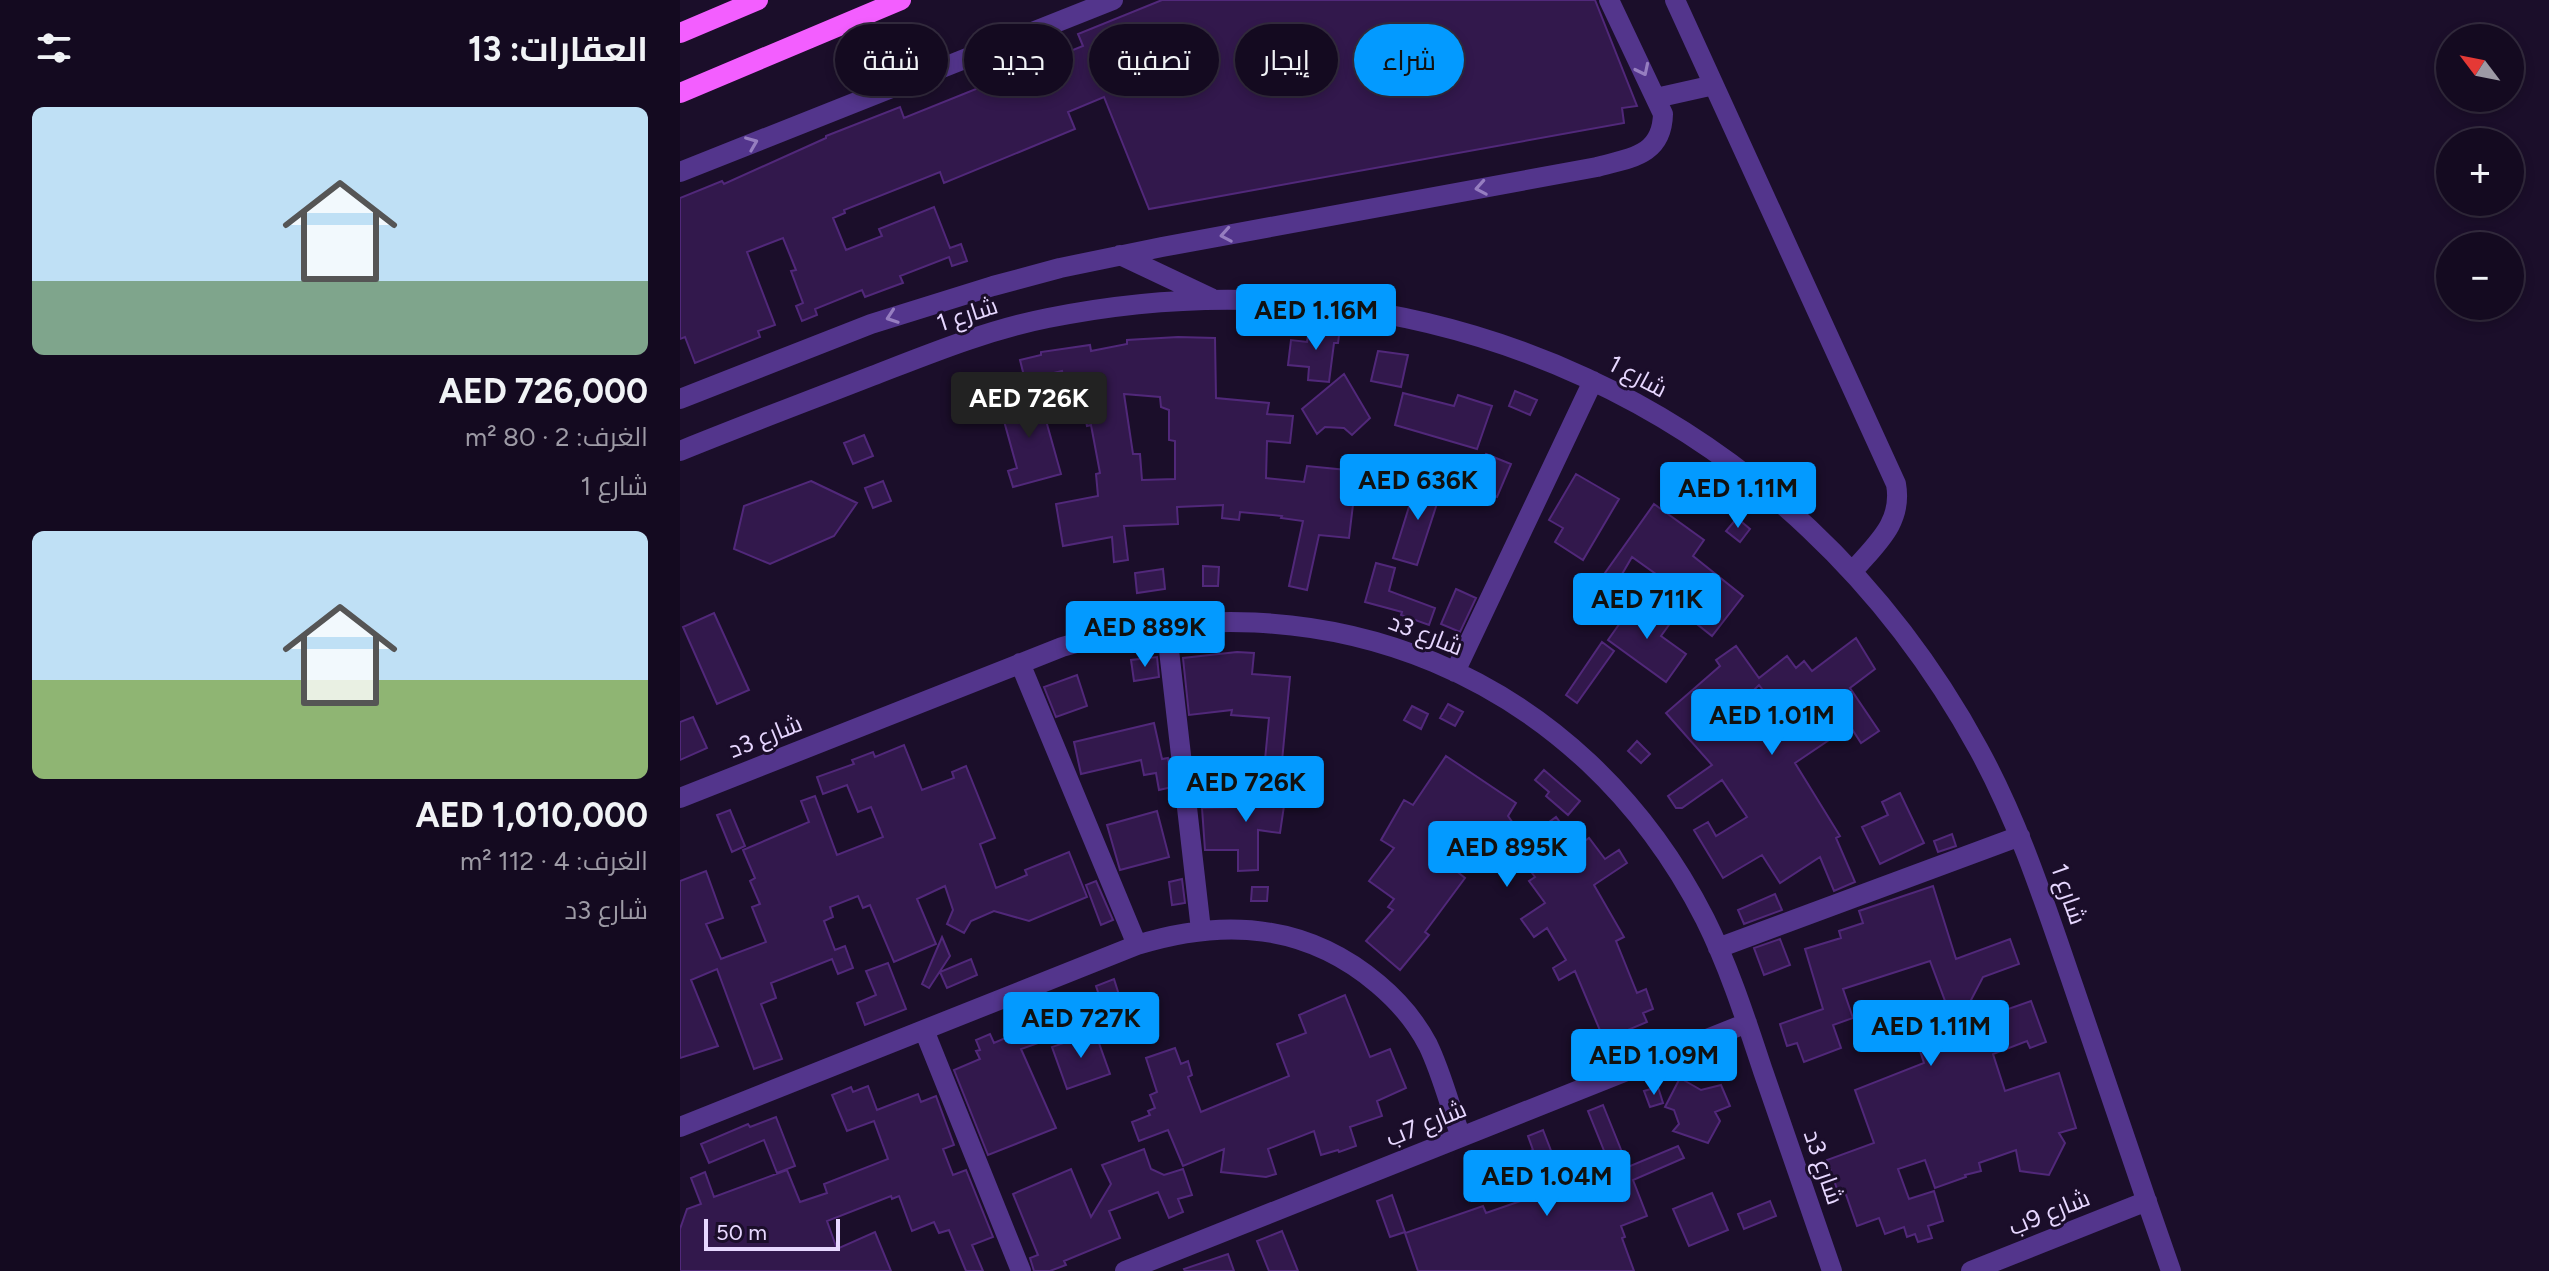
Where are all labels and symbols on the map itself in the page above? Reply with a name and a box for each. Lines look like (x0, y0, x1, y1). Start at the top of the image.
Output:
north arrow (2436, 24, 2524, 112)
one-way arrow (1633, 62, 1649, 77)
one-way arrow (744, 136, 758, 153)
one-way arrow (1475, 179, 1488, 196)
one-way arrow (1219, 226, 1233, 243)
pin: AED 1.16M (1224, 284, 1408, 352)
street label: شارع 1 (933, 291, 1002, 339)
one-way arrow (886, 308, 900, 324)
street label: شارع 1 (1603, 349, 1672, 405)
pin: AED 726K (946, 372, 1112, 440)
pin: AED 636K (1335, 454, 1501, 522)
pin: AED 1.11M (1646, 462, 1830, 530)
pin: AED 711K (1564, 573, 1730, 641)
pin: AED 889K (1062, 601, 1228, 669)
street label: شارع 3د (1384, 607, 1467, 663)
pin: AED 1.01M (1680, 689, 1864, 757)
street label: شارع 3د (724, 708, 807, 766)
pin: AED 726K (1163, 756, 1329, 824)
pin: AED 895K (1424, 821, 1590, 889)
street label: شارع 1 (2043, 860, 2093, 929)
pin: AED 727K (998, 992, 1164, 1060)
pin: AED 1.11M (1839, 1000, 2023, 1068)
pin: AED 1.09M (1562, 1029, 1746, 1097)
street label: شارع 7ب (1381, 1094, 1471, 1154)
street label: شارع 3د (1796, 1126, 1850, 1209)
pin: AED 1.04M (1455, 1150, 1639, 1218)
street label: شارع 9ب (2004, 1183, 2095, 1243)
scale bar (704, 1215, 840, 1251)

